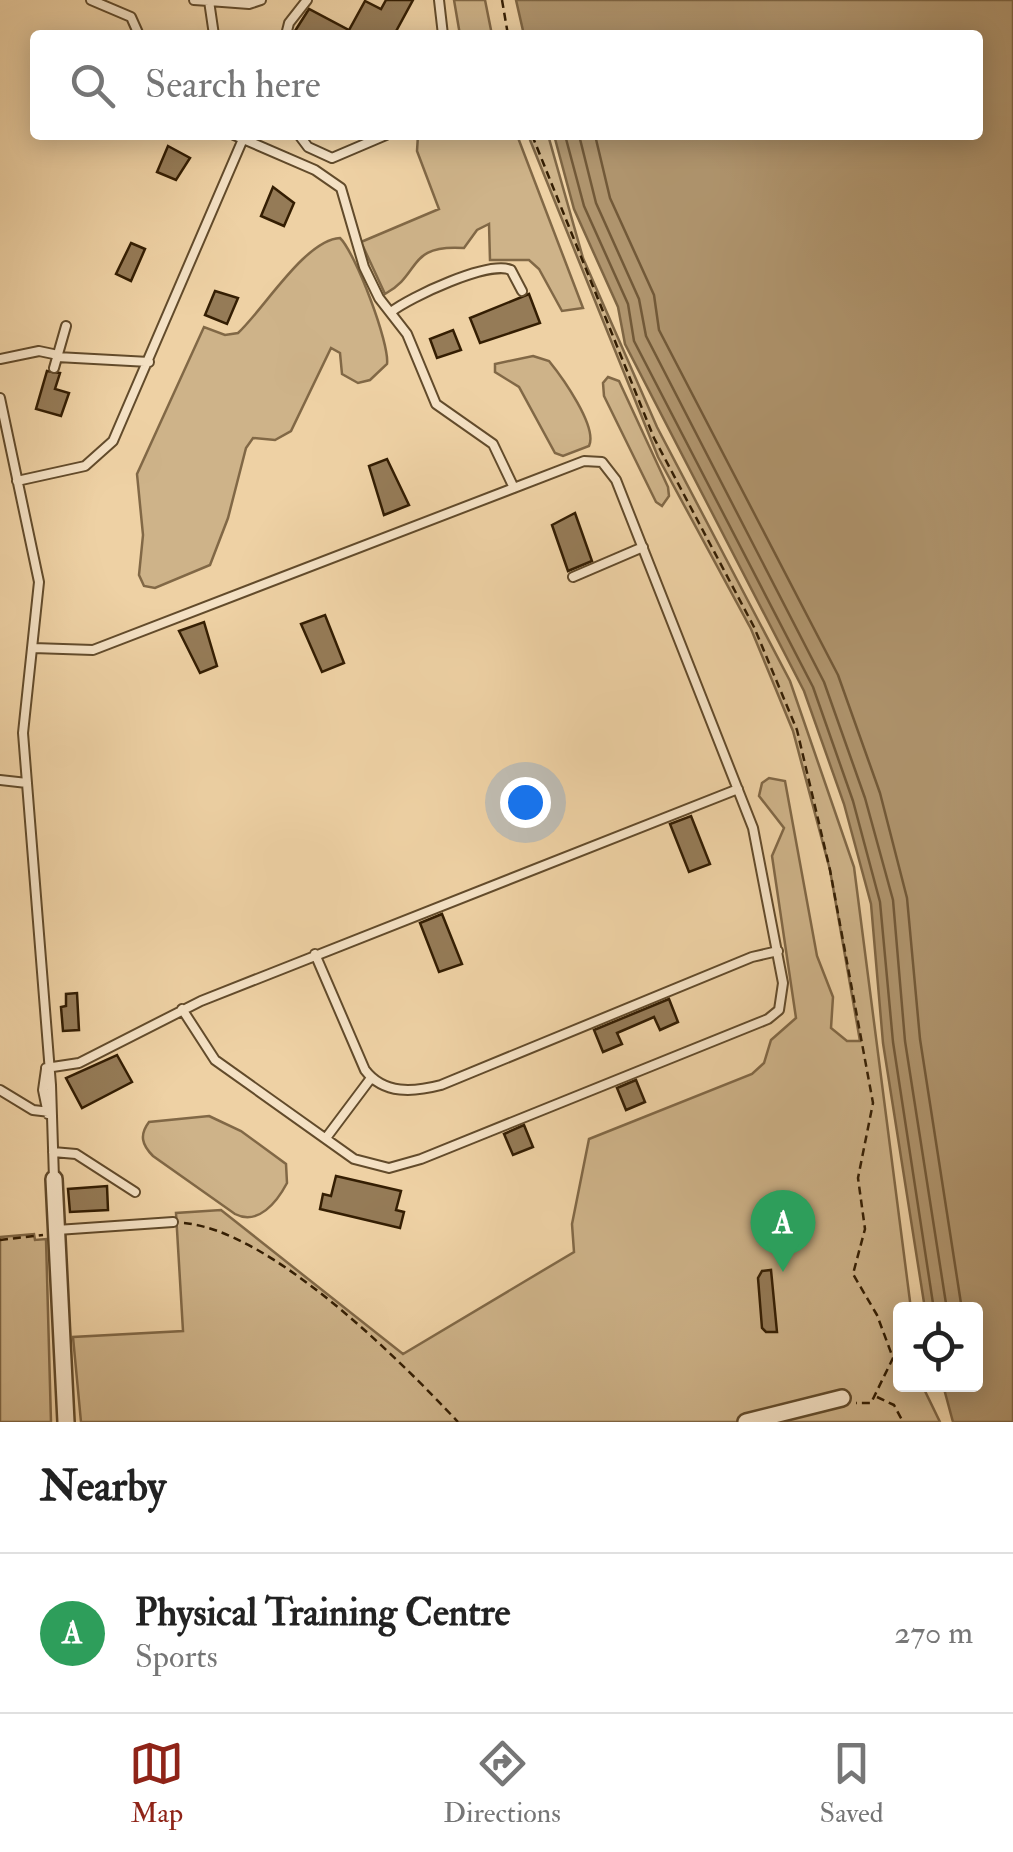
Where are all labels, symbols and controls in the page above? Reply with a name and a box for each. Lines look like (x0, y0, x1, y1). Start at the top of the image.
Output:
search box (30, 30, 983, 140)
icon: search (65, 58, 120, 113)
text: Search here (145, 61, 321, 109)
your location (500, 777, 551, 828)
pin: A (750, 1190, 816, 1272)
map controls (893, 1302, 983, 1392)
button: locate (893, 1302, 983, 1392)
text: Nearby (40, 1461, 166, 1513)
text: Physical Training Centre (135, 1589, 510, 1637)
text: A (62, 1613, 83, 1653)
text: 270 m (894, 1613, 973, 1653)
text: Sports (135, 1637, 218, 1677)
tab: Map (129, 1736, 184, 1831)
tab: Directions (443, 1736, 561, 1831)
tab: Saved (820, 1736, 884, 1831)

